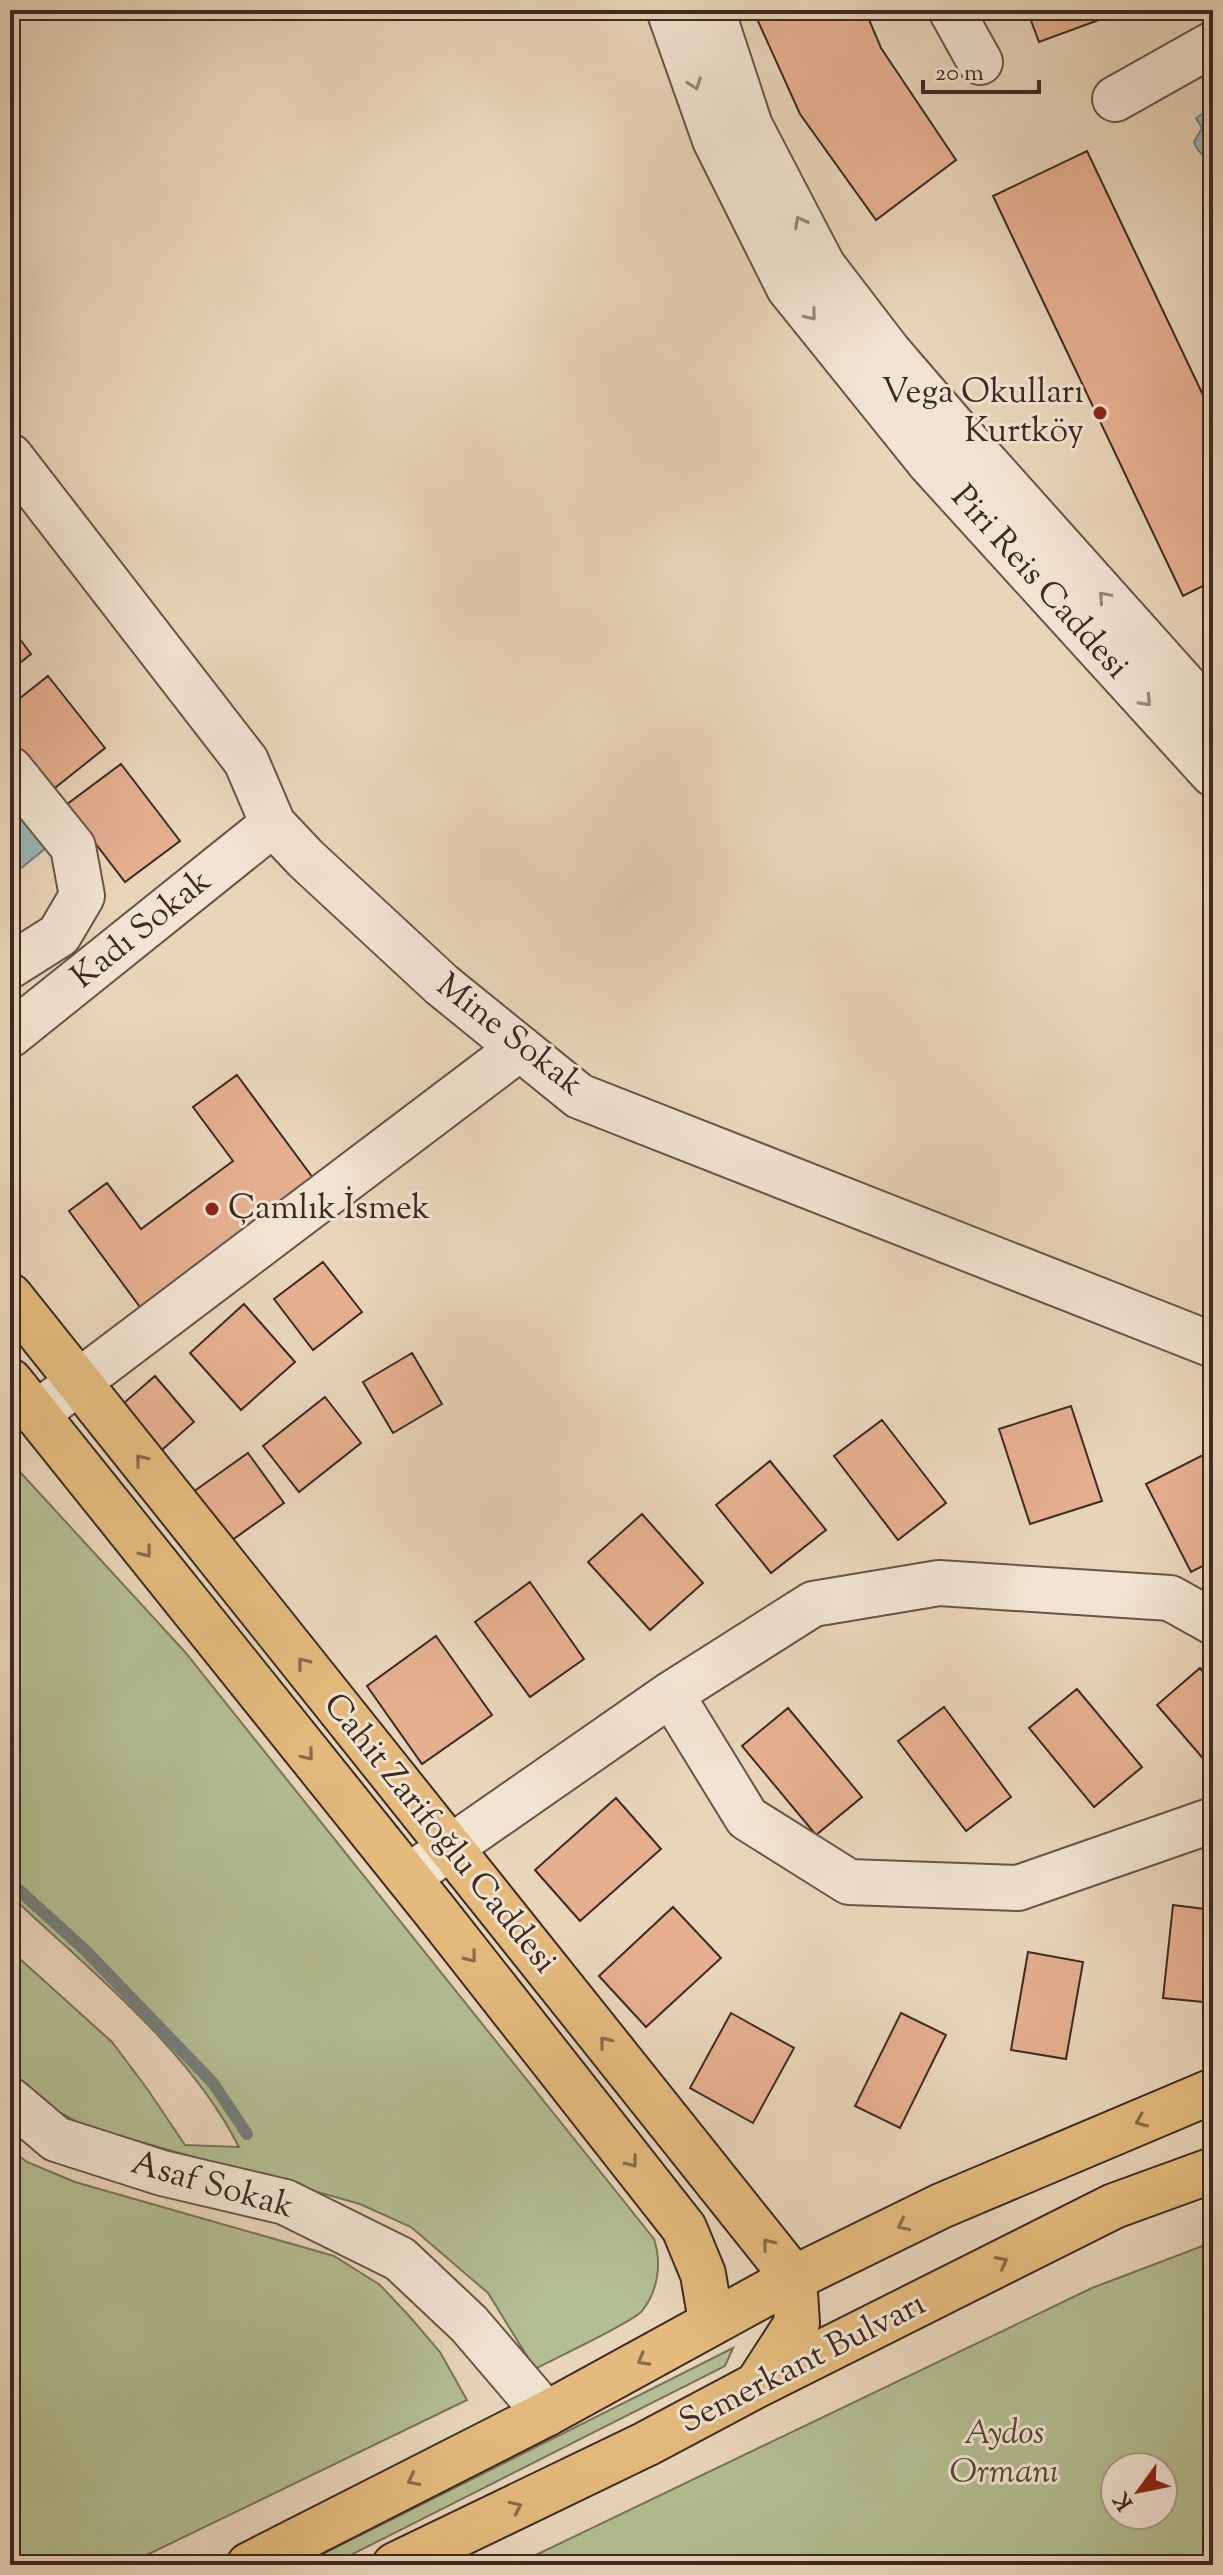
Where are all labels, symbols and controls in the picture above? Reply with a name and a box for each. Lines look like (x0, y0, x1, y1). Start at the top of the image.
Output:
scale bar (923, 44, 1039, 94)
text: 20 m (935, 57, 984, 91)
one-way arrow (685, 76, 701, 90)
one-way arrow (795, 216, 810, 230)
one-way arrow (801, 306, 815, 321)
place label: Vega Okulları Kurtköy (881, 369, 1084, 457)
marker: Vega Okulları Kurtköy (1091, 404, 1109, 422)
street label: Piri Reis Caddesi (938, 475, 1140, 691)
one-way arrow (1099, 592, 1114, 606)
one-way arrow (1137, 692, 1151, 707)
street label: Kadı Sokak (62, 858, 222, 1002)
street label: Mine Sokak (425, 963, 593, 1109)
place label: Çamlık İsmek (228, 1185, 430, 1234)
marker: Çamlık İsmek (203, 1200, 221, 1218)
one-way arrow (136, 1455, 151, 1469)
one-way arrow (136, 1543, 150, 1558)
one-way arrow (298, 1658, 313, 1672)
street label: Cahit Zarifoğlu Caddesi (310, 1683, 568, 1985)
one-way arrow (299, 1746, 313, 1761)
one-way arrow (462, 1948, 476, 1963)
one-way arrow (600, 2037, 615, 2051)
one-way arrow (1135, 2112, 1149, 2128)
street label: Asaf Sokak (125, 2139, 299, 2233)
one-way arrow (622, 2153, 636, 2168)
one-way arrow (896, 2215, 911, 2231)
one-way arrow (763, 2238, 777, 2253)
one-way arrow (993, 2257, 1008, 2272)
street label: Semerkant Bulvarı (671, 2281, 935, 2447)
one-way arrow (637, 2350, 652, 2366)
park label: Aydos Ormanı (949, 2410, 1059, 2498)
north arrow (1099, 2451, 1179, 2531)
one-way arrow (406, 2471, 421, 2486)
text: K (1107, 2485, 1143, 2516)
one-way arrow (508, 2501, 523, 2517)

